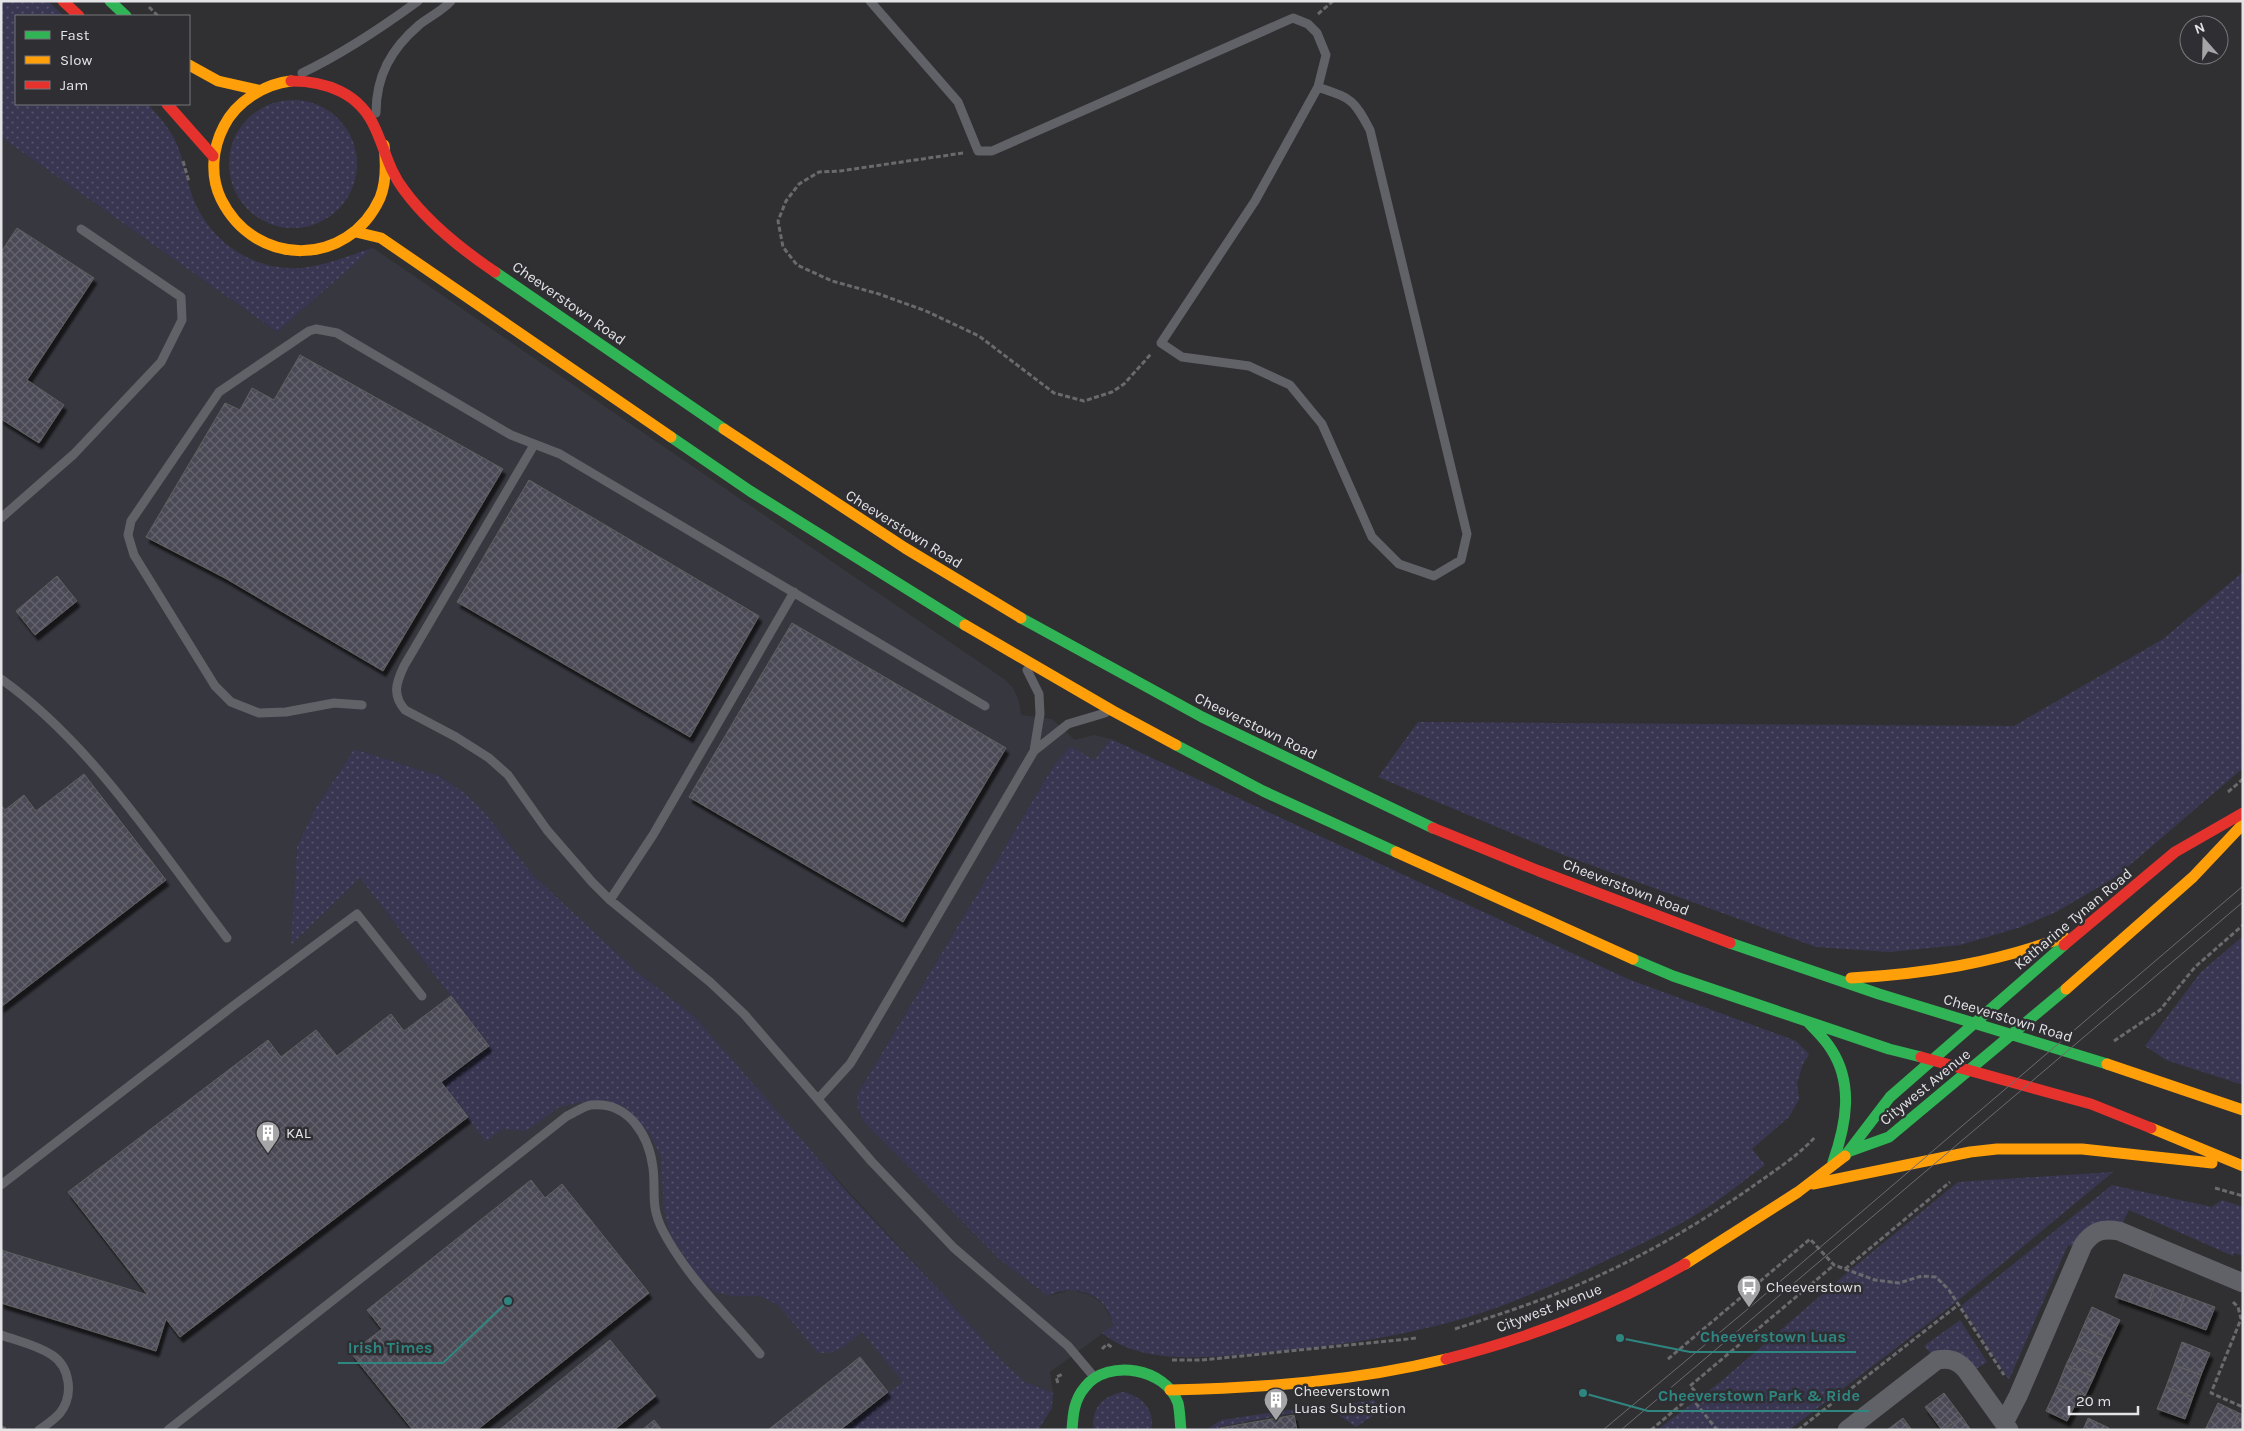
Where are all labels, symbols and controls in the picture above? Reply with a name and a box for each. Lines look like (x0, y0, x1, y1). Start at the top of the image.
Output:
legend (15, 15, 190, 105)
north arrow (2179, 15, 2229, 65)
text: N (2192, 19, 2207, 38)
text: Fast (60, 26, 90, 44)
text: Slow (60, 51, 92, 69)
text: Jam (60, 76, 88, 94)
street label: Cheeverstown Road (509, 257, 629, 349)
street label: Cheeverstown Road (842, 486, 966, 572)
street label: Cheeverstown Road (1192, 689, 1320, 763)
street label: Cheeverstown Road (1560, 855, 1692, 919)
street label: Katharine Tynan Road (2010, 864, 2136, 974)
street label: Cheeverstown Road (1941, 990, 2075, 1046)
street label: Citywest Avenue (1876, 1045, 1974, 1129)
building icon: KAL (255, 1120, 281, 1154)
place label: KAL (286, 1124, 311, 1142)
bus stop icon: Cheeverstown (1736, 1274, 1762, 1308)
place label: Cheeverstown (1766, 1278, 1862, 1296)
street label: Citywest Avenue (1494, 1280, 1604, 1336)
callout: Cheeverstown Luas (1690, 1321, 1856, 1352)
text: Cheeverstown Luas (1700, 1327, 1846, 1346)
callout: Irish Times (338, 1332, 443, 1363)
text: Irish Times (348, 1338, 432, 1357)
callout: Cheeverstown Park & Ride (1648, 1380, 1869, 1411)
place label: Cheeverstown Luas Substation (1294, 1382, 1406, 1417)
scale bar (2069, 1384, 2138, 1416)
text: Cheeverstown Park & Ride (1658, 1386, 1860, 1405)
building icon: Cheeverstown Luas Substation (1263, 1387, 1289, 1421)
text: 20 m (2076, 1392, 2111, 1410)

